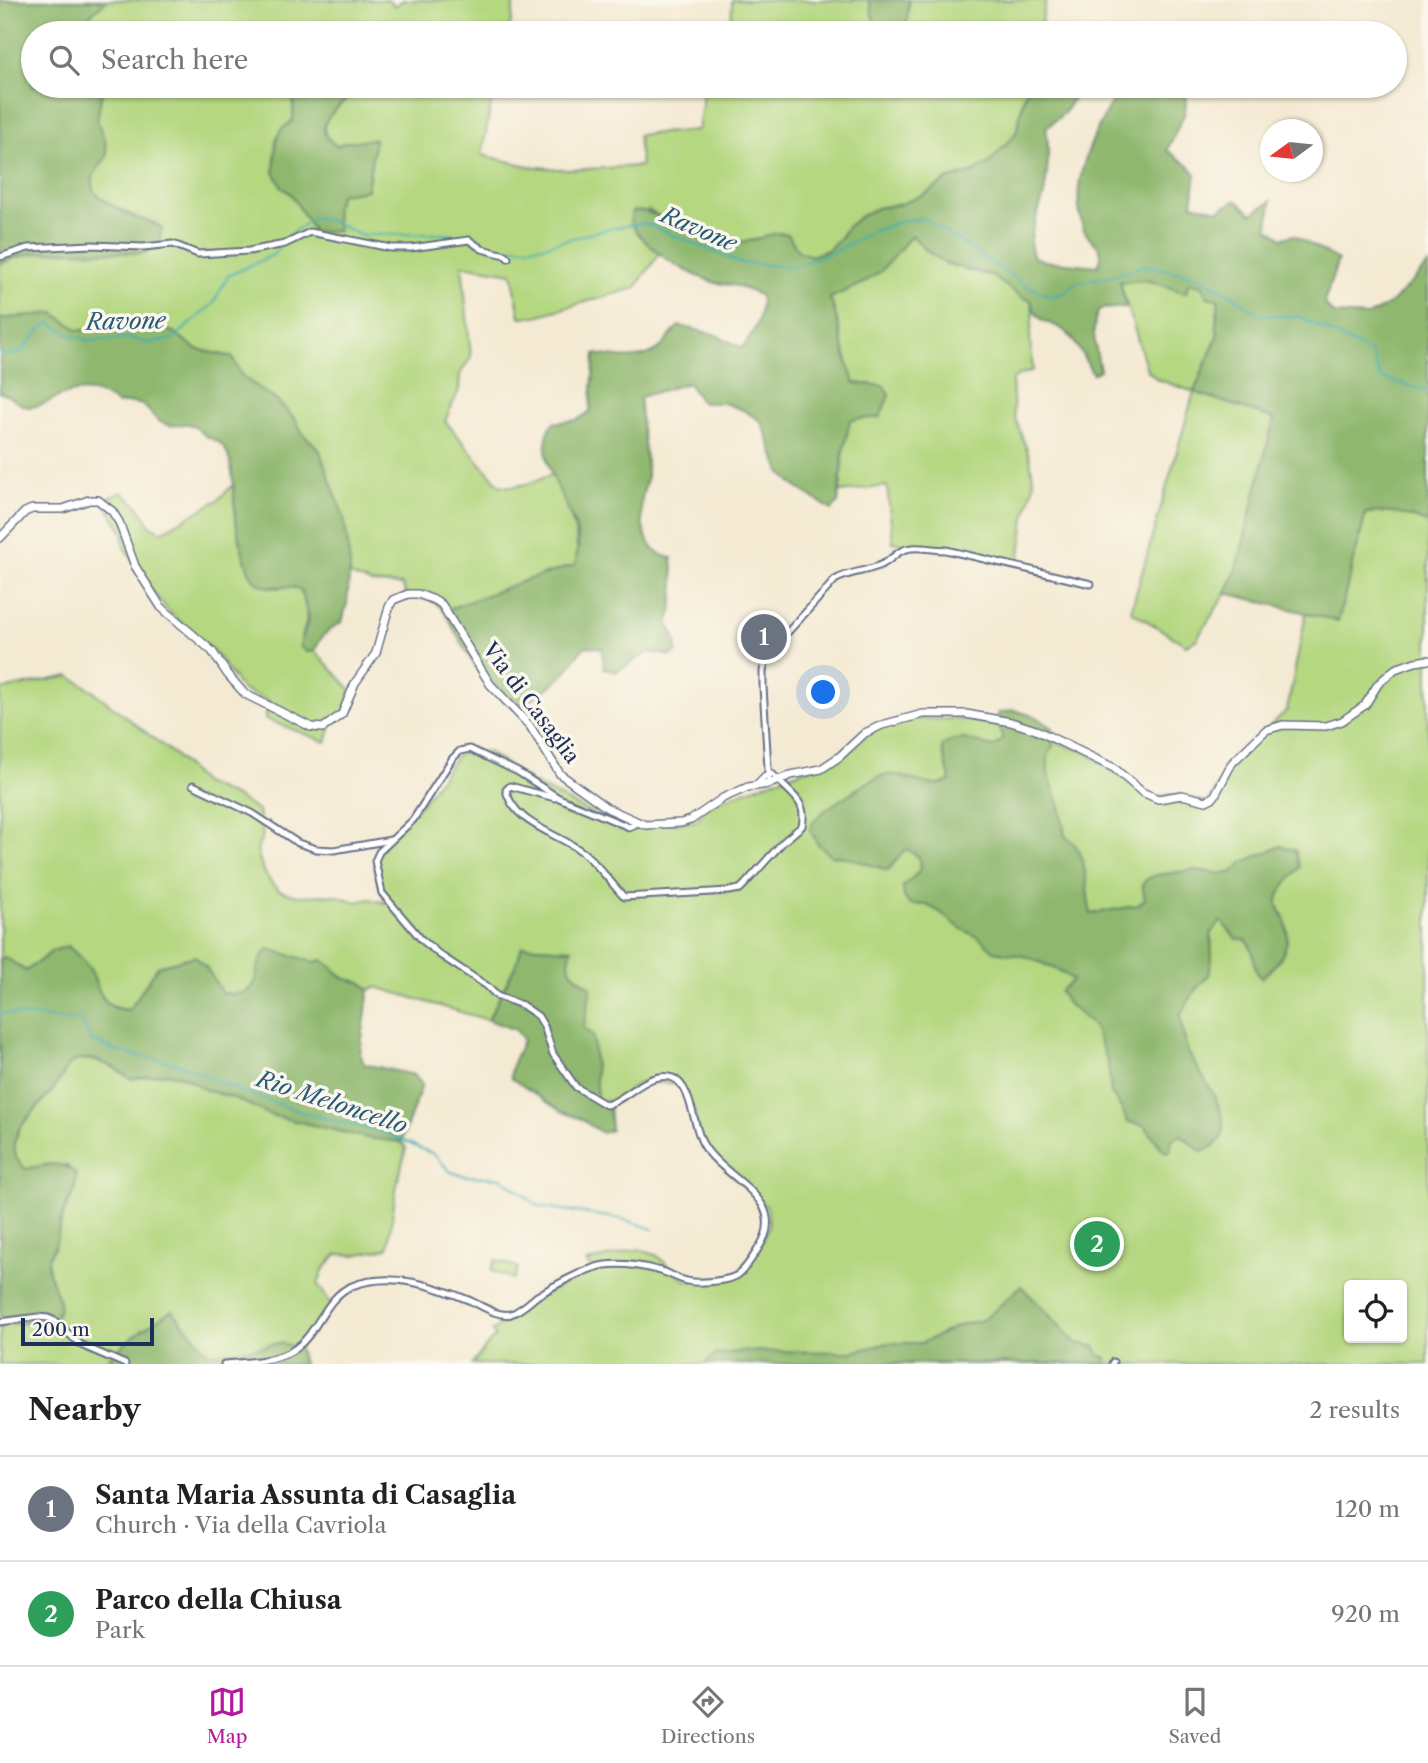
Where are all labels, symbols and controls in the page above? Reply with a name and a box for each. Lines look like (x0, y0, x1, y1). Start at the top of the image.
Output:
search box (21, 21, 1407, 98)
icon: search (45, 41, 83, 79)
text: Search here (101, 44, 248, 76)
north arrow (1260, 119, 1323, 182)
water label: Ravone (655, 200, 742, 258)
water label: Ravone (84, 306, 167, 336)
pin: 1 (741, 611, 787, 663)
street label: Via di Casaglia (477, 636, 586, 769)
your location (806, 675, 840, 709)
water label: Rio Meloncello (251, 1064, 411, 1140)
pin: 2 (1074, 1218, 1120, 1270)
map controls (1344, 1280, 1407, 1343)
button: locate (1344, 1280, 1407, 1343)
scale bar (21, 1315, 154, 1347)
text: 200 m (32, 1318, 90, 1341)
text: Nearby (28, 1391, 141, 1428)
text: 2 results (1309, 1396, 1400, 1424)
text: Santa Maria Assunta di Casaglia (95, 1479, 516, 1511)
text: 1 (46, 1495, 56, 1523)
text: 120 m (1335, 1495, 1400, 1523)
text: Church · Via della Cavriola (95, 1511, 387, 1539)
text: Parco della Chiusa (95, 1584, 342, 1616)
text: 2 (44, 1600, 58, 1628)
text: 920 m (1331, 1600, 1400, 1628)
text: Park (95, 1616, 145, 1644)
tab: Map (207, 1683, 248, 1748)
tab: Directions (661, 1683, 755, 1748)
tab: Saved (1168, 1683, 1221, 1748)

